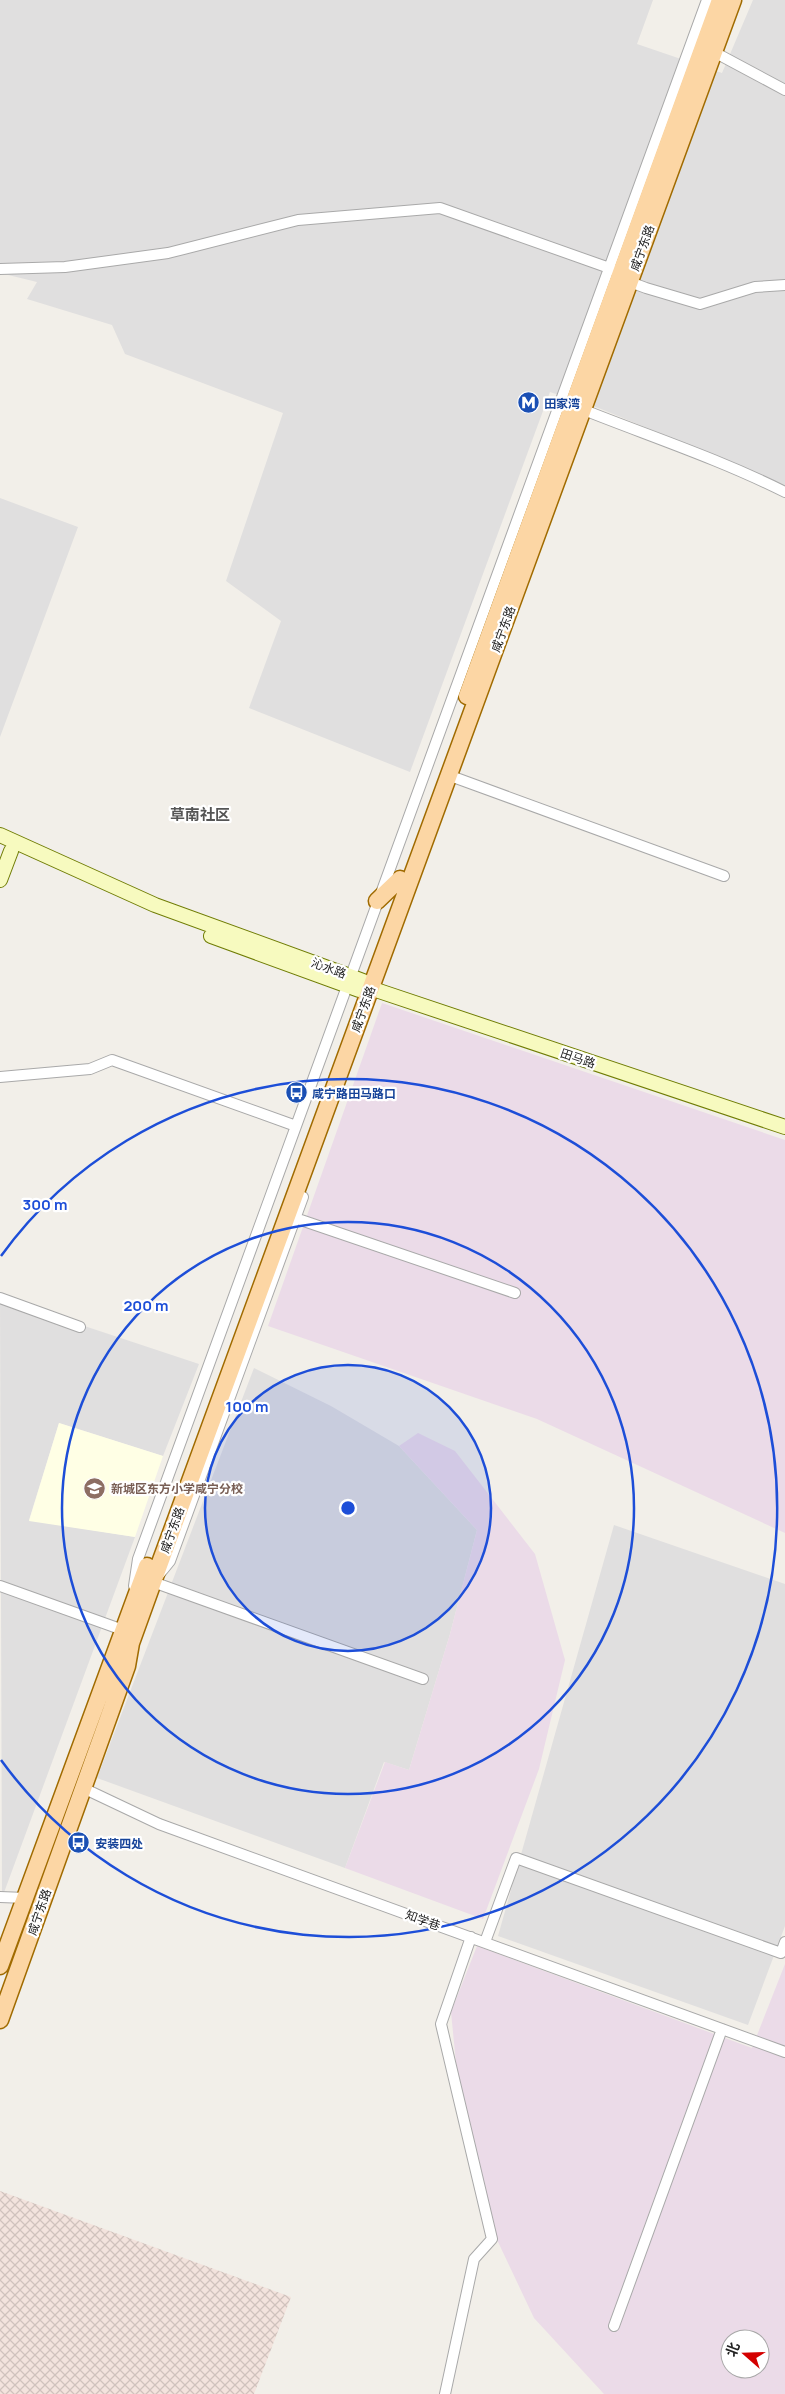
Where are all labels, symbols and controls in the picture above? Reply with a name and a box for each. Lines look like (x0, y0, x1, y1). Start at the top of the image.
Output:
street label: 咸宁东路 (626, 223, 658, 273)
metro station icon: 田家湾 (516, 391, 540, 415)
place label: 田家湾 (544, 395, 580, 412)
street label: 咸宁东路 (487, 604, 519, 654)
district label: 草南社区 (170, 804, 230, 825)
street label: 沁水路 (309, 954, 349, 982)
street label: 咸宁东路 (347, 984, 379, 1034)
street label: 田马路 (558, 1044, 598, 1072)
bus stop icon: 咸宁路田马路口 (284, 1081, 308, 1105)
place label: 咸宁路田马路口 (312, 1085, 396, 1102)
text: 300 m (23, 1194, 67, 1215)
text: 200 m (123, 1295, 169, 1316)
text: 100 m (226, 1396, 268, 1417)
school or university icon: 新城区东方小学咸宁分校 (83, 1476, 107, 1500)
place label: 新城区东方小学咸宁分校 (111, 1480, 243, 1497)
centre of rings (339, 1499, 357, 1517)
street label: 咸宁东路 (156, 1505, 188, 1555)
bus stop icon: 安装四处 (67, 1831, 91, 1855)
place label: 安装四处 (95, 1835, 143, 1852)
street label: 咸宁东路 (23, 1887, 55, 1937)
street label: 知学巷 (403, 1906, 443, 1934)
north arrow (720, 2329, 770, 2379)
text: 北 (721, 2340, 744, 2359)

